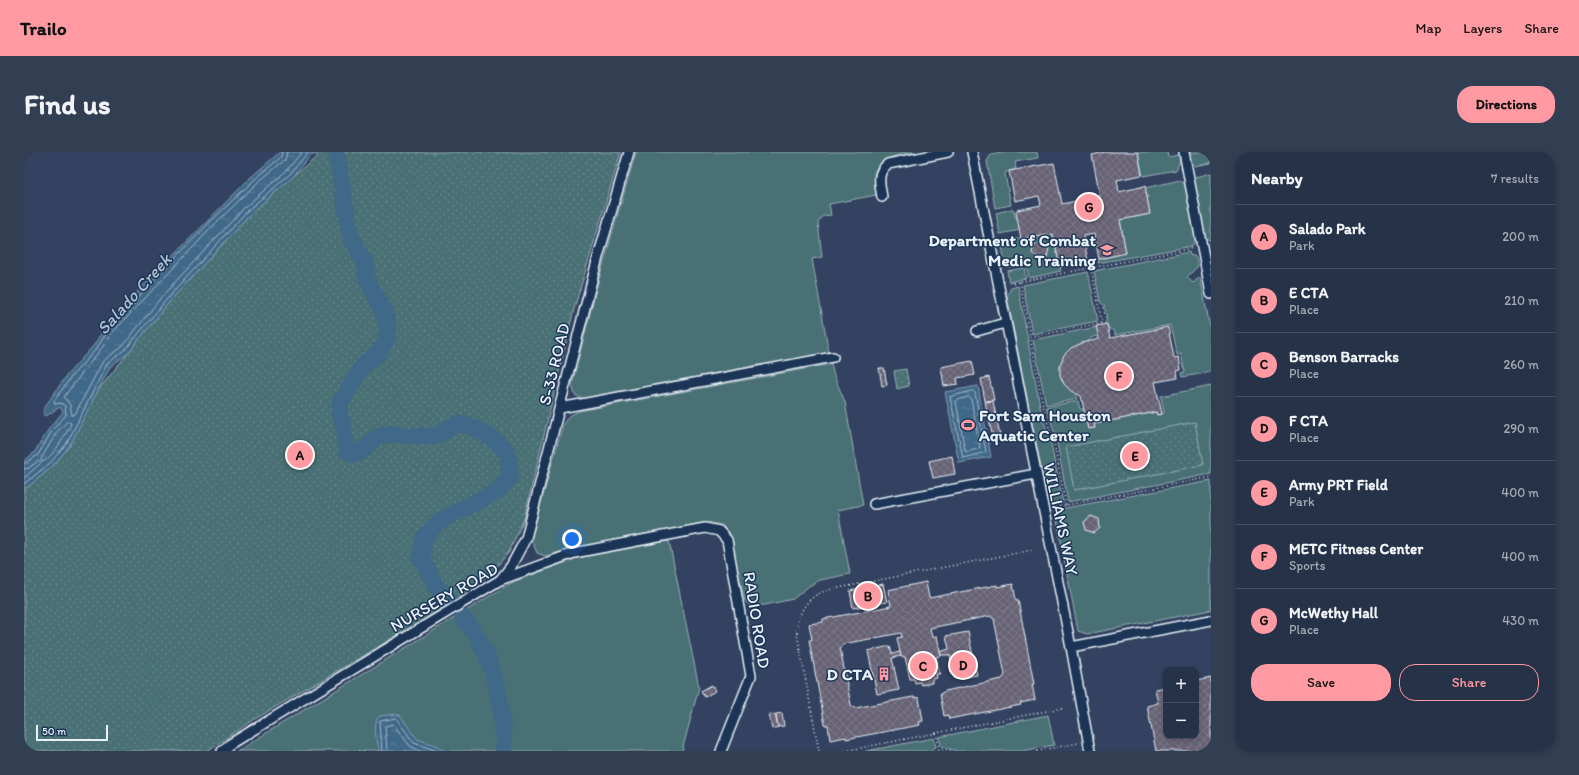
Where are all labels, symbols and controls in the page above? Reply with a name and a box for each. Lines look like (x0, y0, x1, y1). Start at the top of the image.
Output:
text: Trailo (20, 17, 67, 40)
text: Map (1416, 20, 1441, 37)
text: Layers (1463, 20, 1502, 37)
text: Share (1524, 20, 1559, 37)
button: Directions (1457, 86, 1555, 123)
text: Find us (24, 87, 111, 121)
text: Nearby (1251, 168, 1303, 188)
text: 7 results (1491, 171, 1539, 186)
pin: G (1076, 192, 1102, 222)
text: Salado Park (1289, 220, 1366, 238)
text: A (1260, 229, 1268, 244)
text: 200 m (1502, 229, 1539, 244)
place label: Department of Combat Medic Training (928, 230, 1097, 271)
text: Park (1289, 238, 1315, 253)
school or university icon: Department of Combat Medic Training (1099, 242, 1115, 258)
water label: Salado Creek (92, 248, 177, 339)
text: E CTA (1289, 284, 1328, 302)
text: B (1260, 293, 1268, 308)
text: 210 m (1504, 293, 1539, 308)
text: Place (1289, 302, 1319, 317)
street label: S-33 ROAD (534, 321, 574, 407)
text: Benson Barracks (1289, 348, 1399, 366)
text: C (1260, 357, 1268, 372)
text: 260 m (1503, 357, 1539, 372)
pin: F (1106, 361, 1132, 391)
text: Place (1289, 366, 1319, 381)
place label: Fort Sam Houston Aquatic Center (978, 405, 1111, 446)
text: F CTA (1289, 412, 1328, 430)
sports icon: Fort Sam Houston Aquatic Center (960, 417, 976, 433)
text: D (1260, 421, 1268, 436)
text: 290 m (1503, 421, 1539, 436)
text: Place (1289, 430, 1319, 445)
pin: A (287, 440, 313, 470)
pin: E (1122, 441, 1148, 471)
street label: WILLIAMS WAY (1039, 461, 1083, 577)
text: Army PRT Field (1289, 476, 1388, 494)
text: E (1260, 485, 1268, 500)
text: 400 m (1501, 485, 1539, 500)
text: Park (1289, 494, 1315, 509)
your location (562, 529, 582, 549)
text: METC Fitness Center (1289, 540, 1423, 558)
text: F (1261, 549, 1267, 564)
text: 400 m (1501, 549, 1539, 564)
street label: NURSERY ROAD (387, 558, 501, 636)
text: Sports (1289, 558, 1325, 573)
street label: RADIO ROAD (740, 570, 774, 670)
pin: B (855, 581, 881, 611)
text: McWethy Hall (1289, 604, 1378, 622)
text: G (1260, 613, 1268, 628)
text: 430 m (1502, 613, 1539, 628)
text: Place (1289, 622, 1319, 637)
pin: D (950, 650, 976, 680)
pin: C (910, 651, 936, 681)
place label: D CTA (827, 664, 873, 684)
button: Save (1251, 664, 1391, 701)
button: Share (1399, 664, 1539, 701)
building icon: D CTA (876, 666, 892, 682)
map controls (1163, 667, 1199, 739)
button: + (1163, 667, 1199, 703)
button: − (1163, 703, 1199, 739)
scale bar (36, 723, 108, 742)
text: 50 m (42, 725, 66, 738)

